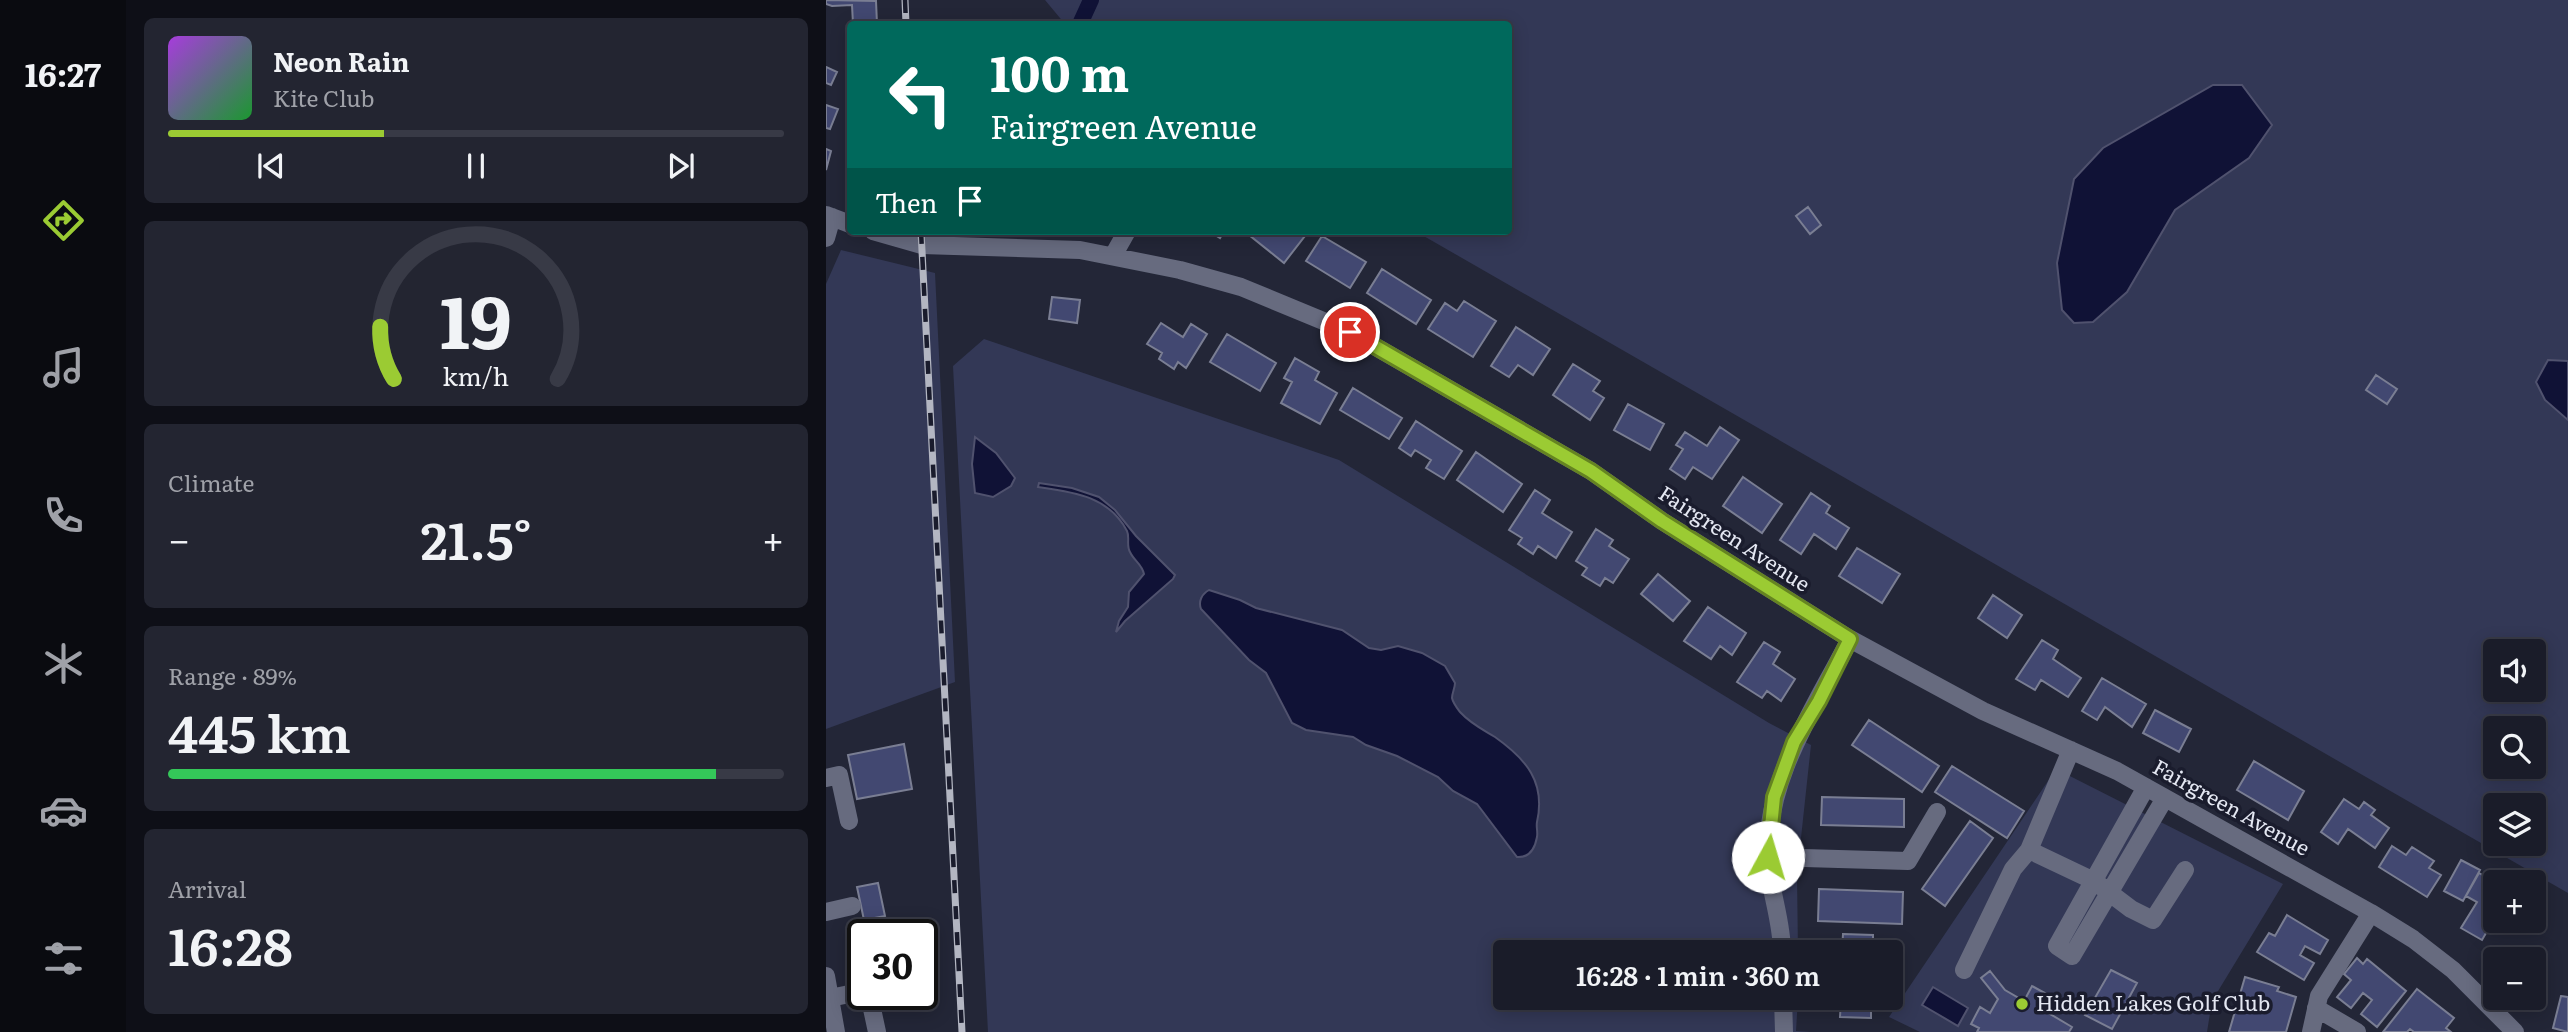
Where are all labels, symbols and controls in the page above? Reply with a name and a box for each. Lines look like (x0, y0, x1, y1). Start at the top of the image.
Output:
text: 100 m (990, 34, 1129, 107)
text: Neon Rain (273, 41, 410, 80)
text: 16:27 (25, 49, 101, 97)
icon: left (875, 49, 966, 140)
text: Kite Club (273, 80, 374, 114)
text: Fairgreen Avenue (990, 101, 1257, 149)
icon: previous (252, 147, 290, 185)
icon: pause (457, 147, 495, 185)
icon: next (662, 147, 700, 185)
text: Then (875, 182, 937, 221)
icon: arrive (951, 182, 989, 220)
icon: directions (39, 196, 88, 245)
text: 19 (440, 264, 512, 372)
pin (1320, 302, 1380, 362)
icon: arrive (1331, 313, 1369, 351)
icon: music (39, 343, 88, 392)
text: km/h (443, 357, 509, 394)
text: Climate (168, 465, 254, 499)
street label: Fairgreen Avenue (1653, 476, 1817, 598)
icon: phone (39, 491, 88, 540)
text: 21.5° (420, 499, 532, 576)
text: − (168, 509, 190, 566)
text: + (762, 509, 784, 566)
icon: climate (39, 639, 88, 688)
map controls (2483, 639, 2546, 1010)
button: sound (2483, 639, 2546, 702)
text: Range · 89% (168, 658, 297, 692)
text: 445 km (168, 692, 351, 769)
button: search (2483, 716, 2546, 779)
street label: Fairgreen Avenue (2148, 750, 2316, 862)
icon: car (39, 786, 88, 835)
button: layers (2483, 793, 2546, 856)
position arrow (1731, 820, 1805, 894)
button: + (2483, 870, 2546, 933)
text: Arrival (168, 871, 247, 905)
text: 16:28 (168, 905, 293, 982)
speed limit sign: 30 (847, 919, 938, 1010)
icon: filters (39, 934, 88, 983)
button: − (2483, 947, 2546, 1010)
text: 16:28 · 1 min · 360 m (1576, 955, 1820, 994)
place label: Hidden Lakes Golf Club (2036, 986, 2270, 1017)
marker: Hidden Lakes Golf Club (2014, 996, 2030, 1012)

